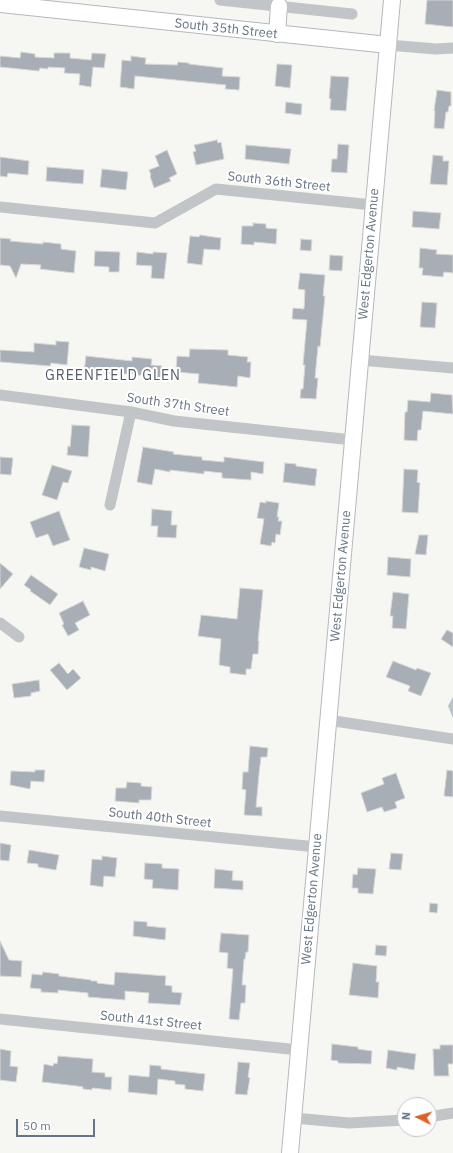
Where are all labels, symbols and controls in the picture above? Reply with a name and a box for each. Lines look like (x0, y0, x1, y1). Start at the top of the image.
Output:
street label: South 35th Street (174, 16, 278, 42)
street label: South 36th Street (227, 169, 331, 195)
street label: West Edgerton Avenue (355, 188, 383, 320)
district label: GREENFIELD GLEN (45, 368, 181, 384)
street label: South 37th Street (126, 390, 230, 420)
street label: West Edgerton Avenue (327, 510, 355, 642)
street label: South 40th Street (108, 805, 212, 831)
street label: West Edgerton Avenue (298, 833, 326, 965)
street label: South 41st Street (99, 1008, 203, 1034)
north arrow (397, 1097, 437, 1137)
scale bar (18, 1111, 97, 1137)
text: N (399, 1111, 413, 1121)
text: 50 m (23, 1118, 51, 1133)

